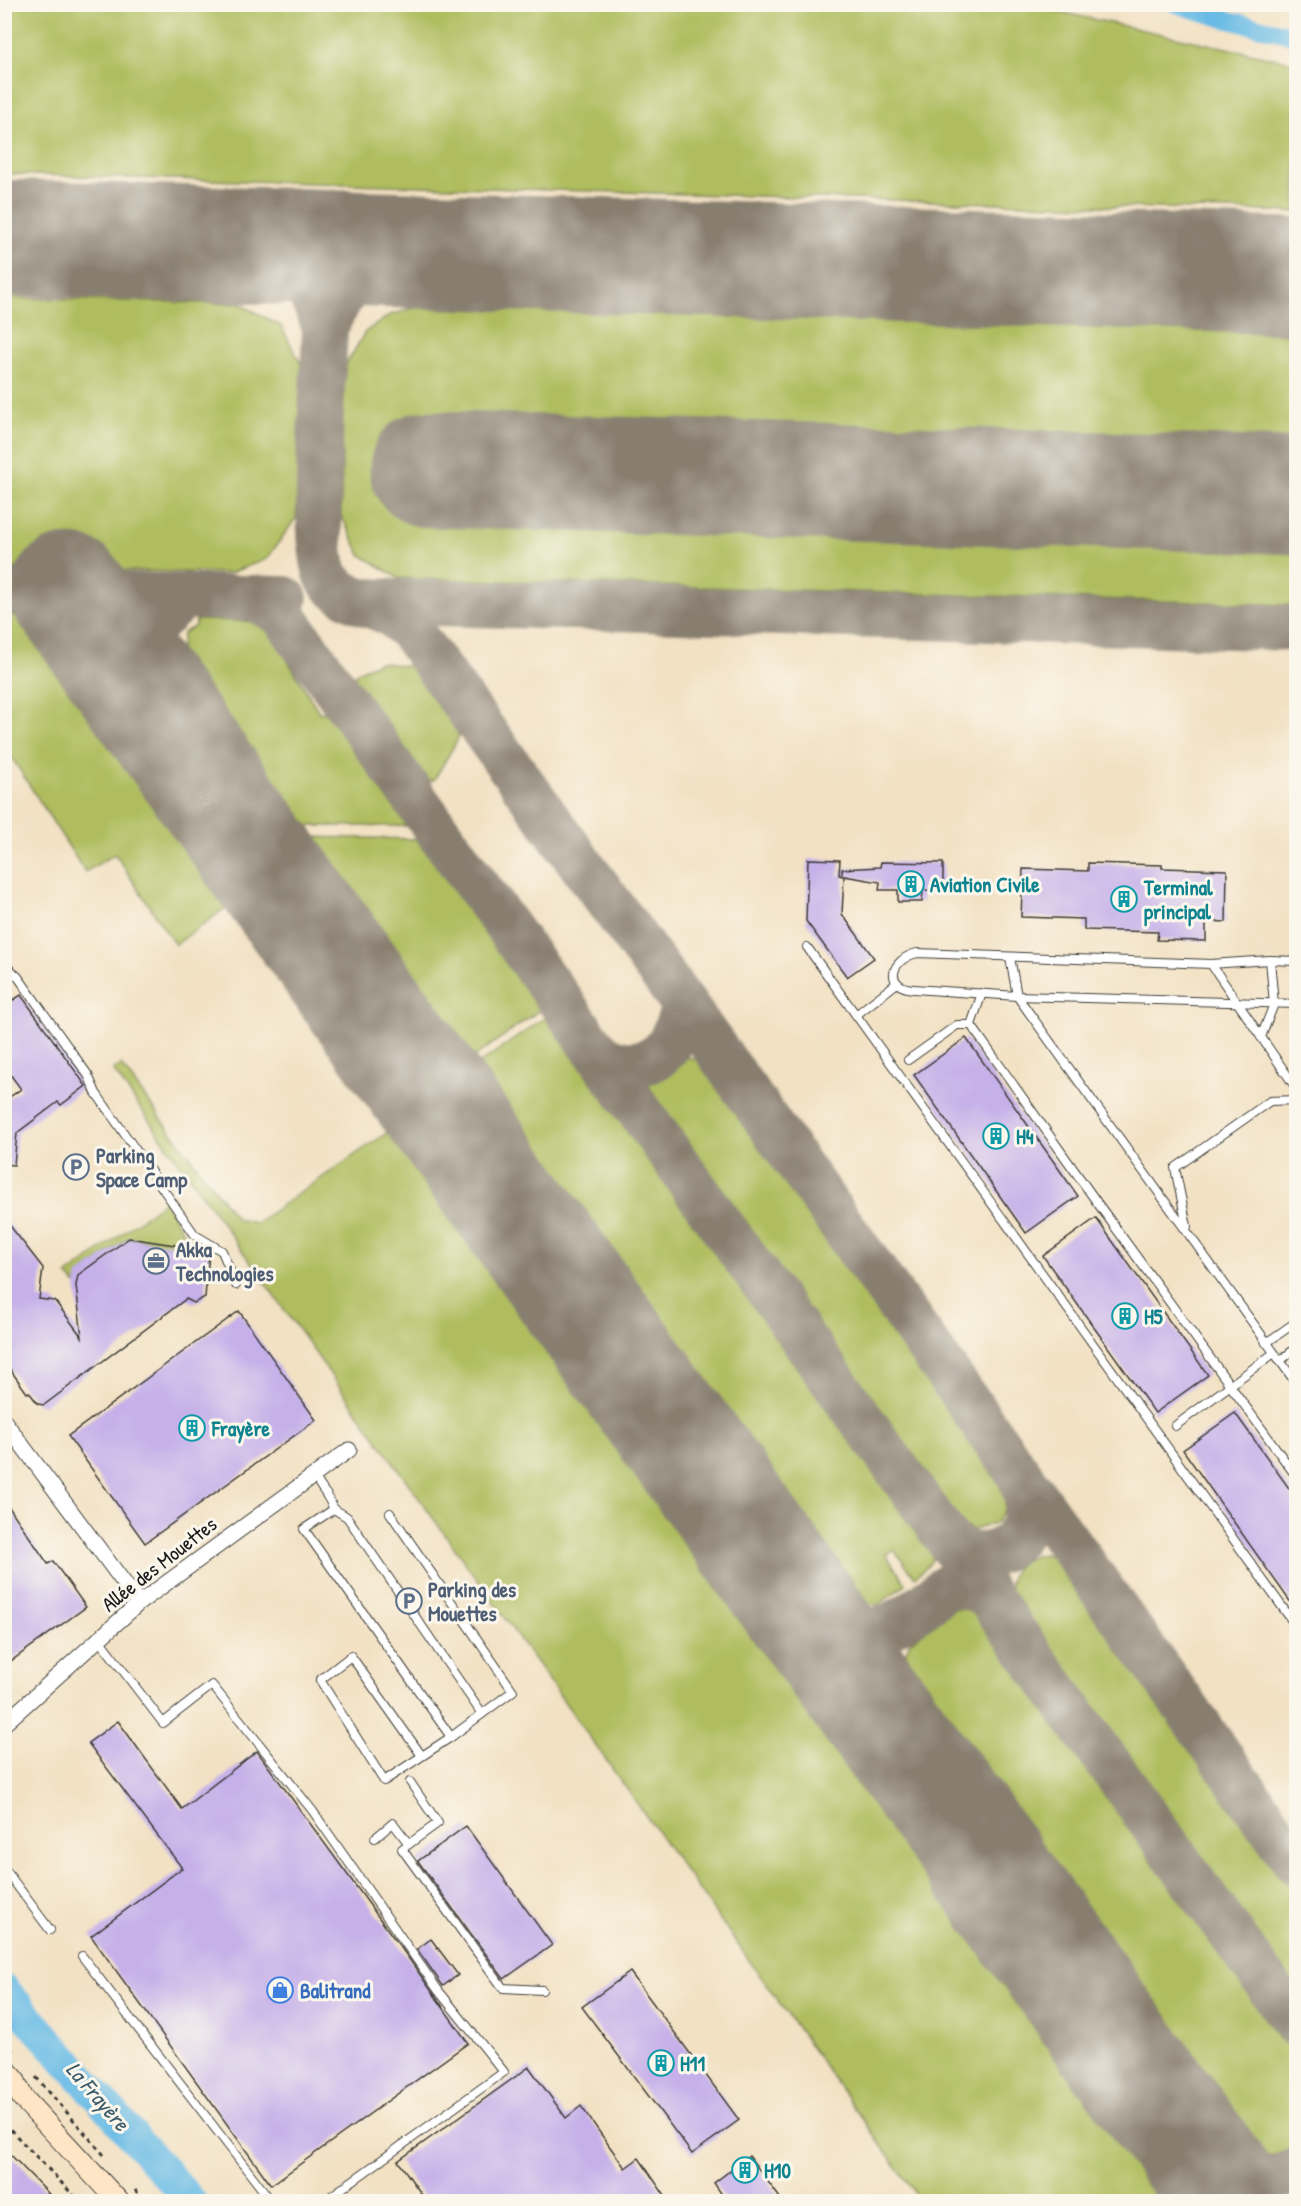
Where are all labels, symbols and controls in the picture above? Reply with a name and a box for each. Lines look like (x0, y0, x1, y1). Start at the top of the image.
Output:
building icon: Aviation Civile (896, 869, 926, 899)
place label: Aviation Civile (930, 870, 1040, 899)
place label: Terminal principal (1143, 873, 1213, 927)
building icon: Terminal principal (1109, 884, 1139, 914)
building icon: H4 (981, 1121, 1011, 1151)
place label: H4 (1016, 1122, 1034, 1151)
place label: Parking Space Camp (96, 1141, 188, 1195)
parking icon: Parking Space Camp (61, 1152, 91, 1182)
place label: Akka Technologies (175, 1235, 274, 1289)
office icon: Akka Technologies (141, 1246, 171, 1276)
building icon: H5 (1110, 1301, 1140, 1331)
place label: H5 (1144, 1302, 1163, 1331)
building icon: Frayère (177, 1413, 207, 1443)
place label: Frayère (211, 1414, 271, 1444)
street label: Allée des Mouettes (95, 1510, 223, 1618)
place label: Parking des Mouettes (428, 1575, 516, 1628)
parking icon: Parking des Mouettes (394, 1586, 424, 1616)
shop icon: Balitrand (265, 1975, 295, 2005)
place label: Balitrand (300, 1976, 371, 2005)
building icon: H11 (646, 2048, 676, 2078)
place label: H11 (680, 2049, 705, 2078)
water label: La Frayère (60, 2055, 137, 2138)
building icon: H10 (730, 2155, 760, 2185)
place label: H10 (764, 2156, 791, 2185)

